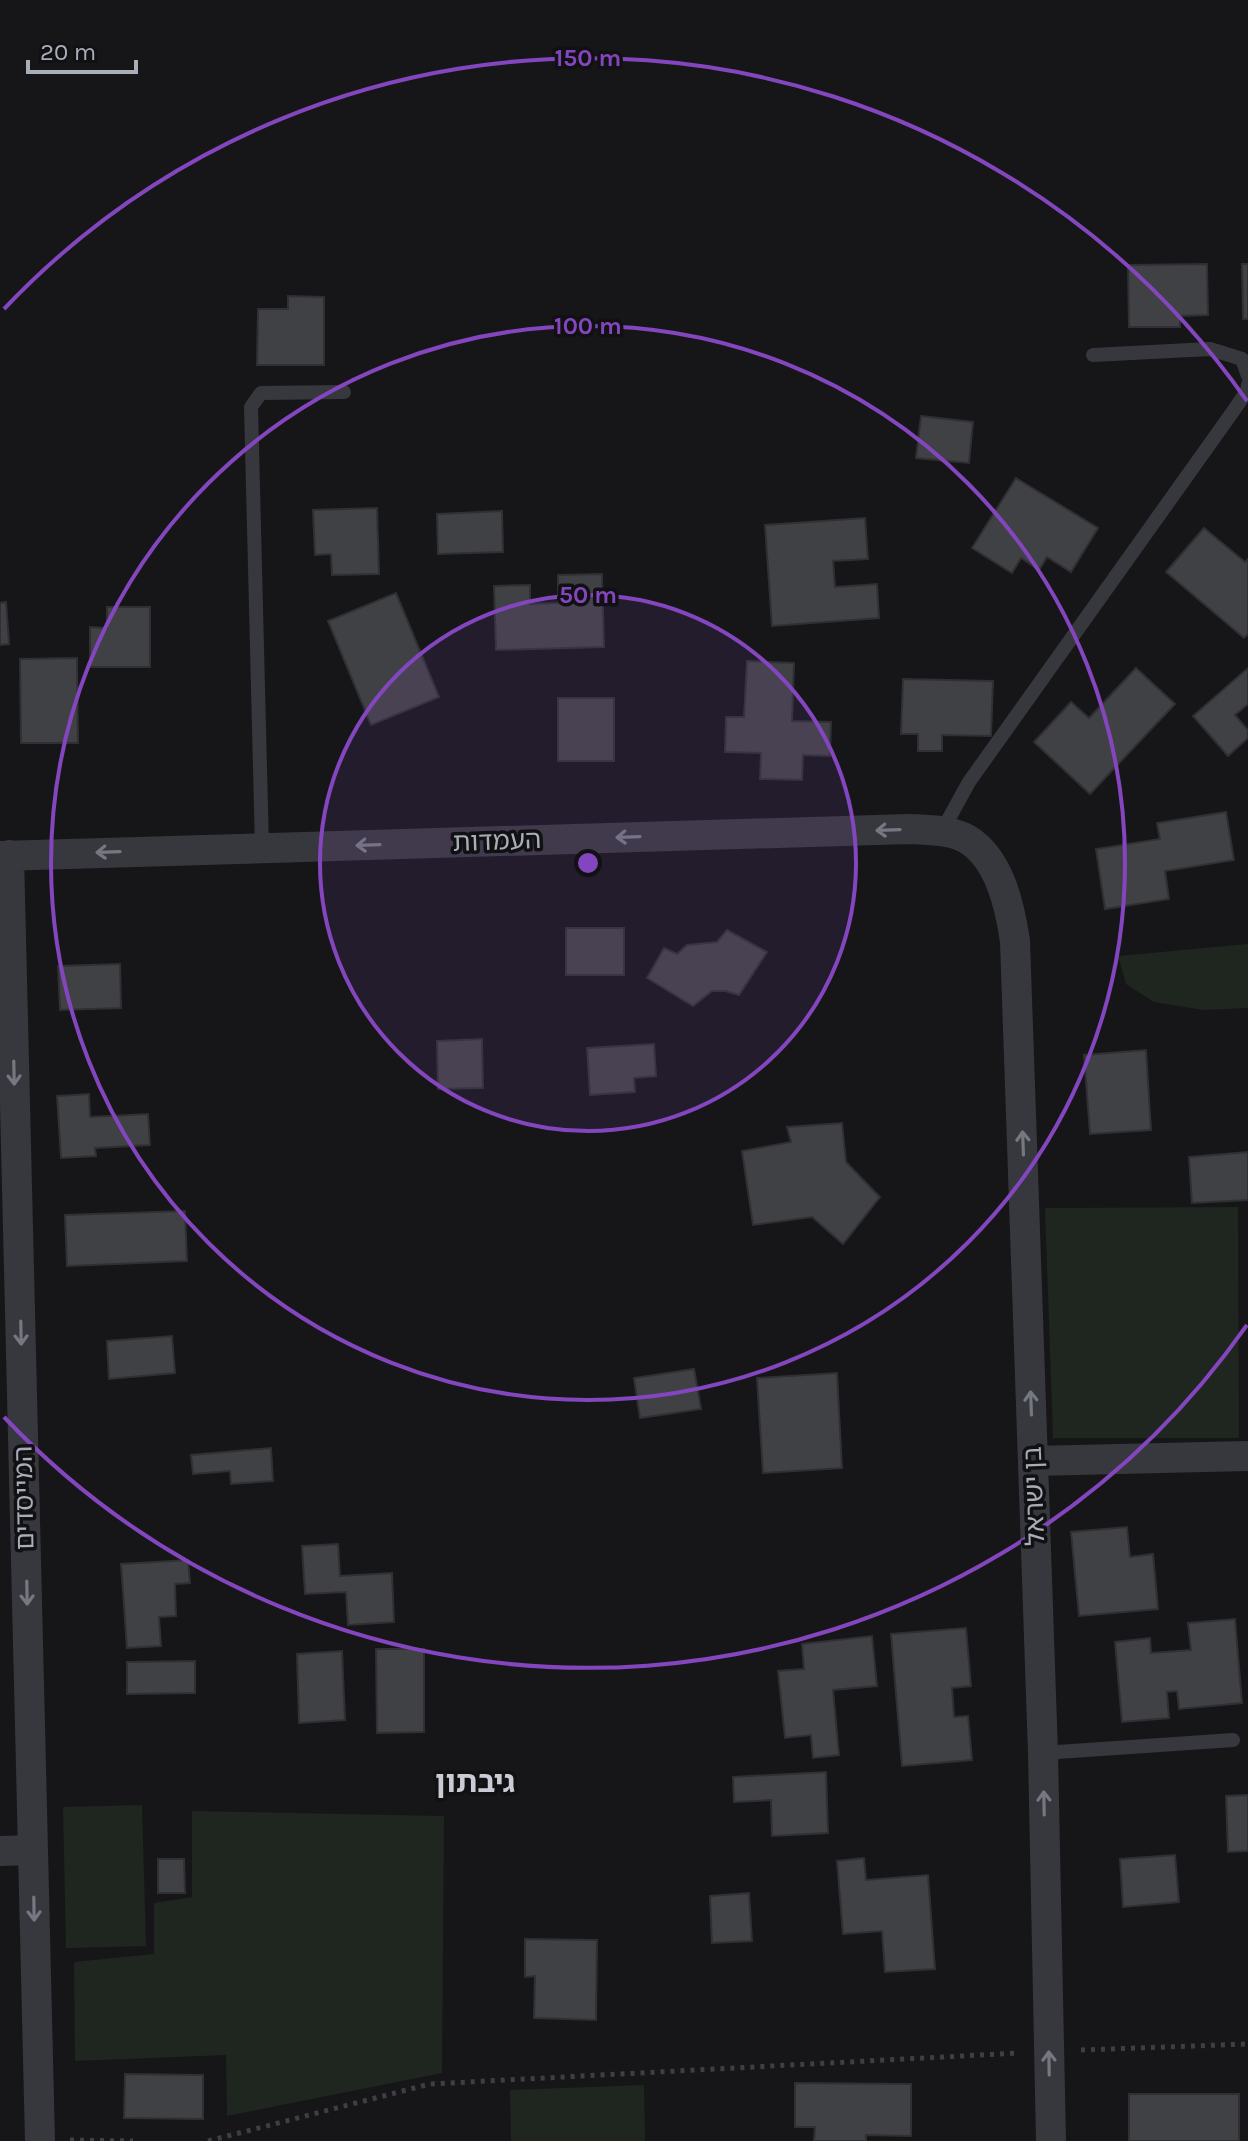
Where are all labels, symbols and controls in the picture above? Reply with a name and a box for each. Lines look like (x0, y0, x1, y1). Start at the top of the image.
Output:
scale bar (28, 24, 136, 74)
text: 20 m (40, 38, 96, 66)
text: 150 m (555, 44, 621, 72)
text: 100 m (554, 312, 622, 340)
text: 50 m (559, 581, 617, 609)
one-way arrow (875, 822, 902, 837)
street label: העמדות (452, 824, 542, 858)
one-way arrow (615, 830, 642, 845)
one-way arrow (355, 837, 382, 852)
one-way arrow (95, 845, 122, 860)
centre of rings (574, 849, 602, 877)
one-way arrow (7, 1059, 22, 1086)
one-way arrow (1015, 1130, 1030, 1157)
one-way arrow (13, 1319, 28, 1346)
one-way arrow (1024, 1390, 1039, 1417)
street label: המייסדים (8, 1446, 40, 1550)
street label: בן ישראל (1017, 1446, 1051, 1546)
one-way arrow (19, 1579, 34, 1606)
district label: גיבתון (435, 1764, 515, 1800)
one-way arrow (1036, 1790, 1052, 1817)
one-way arrow (27, 1895, 42, 1922)
one-way arrow (1042, 2050, 1057, 2077)

